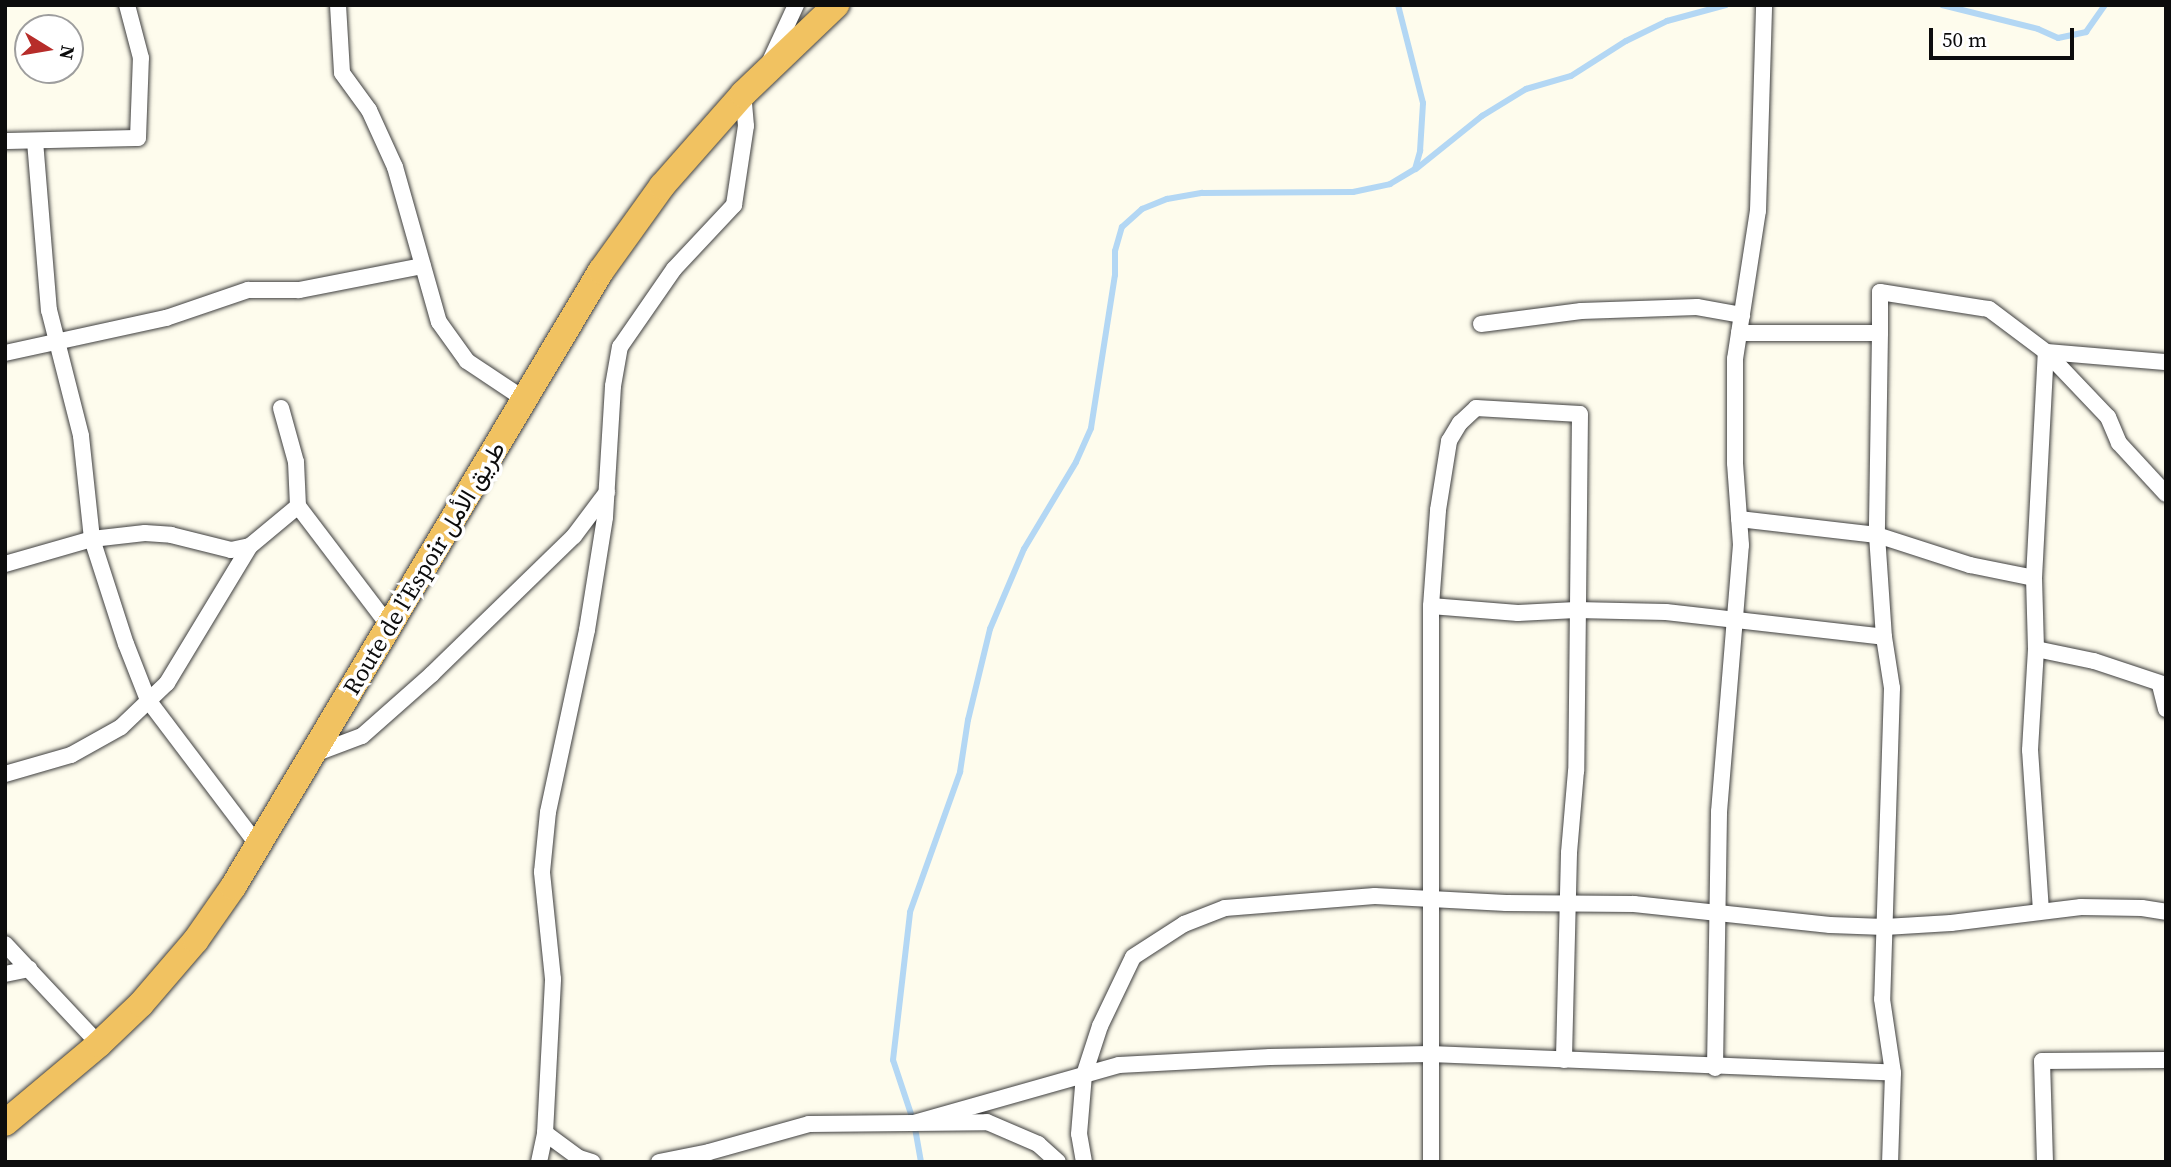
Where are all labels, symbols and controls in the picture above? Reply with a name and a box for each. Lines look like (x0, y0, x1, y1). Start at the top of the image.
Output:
north arrow (14, 14, 84, 84)
scale bar (1933, 14, 2078, 58)
text: 50 m (1942, 25, 1987, 54)
text: N (54, 43, 82, 62)
street label: Route de l’Espoir طريق الأمل (337, 436, 511, 700)

